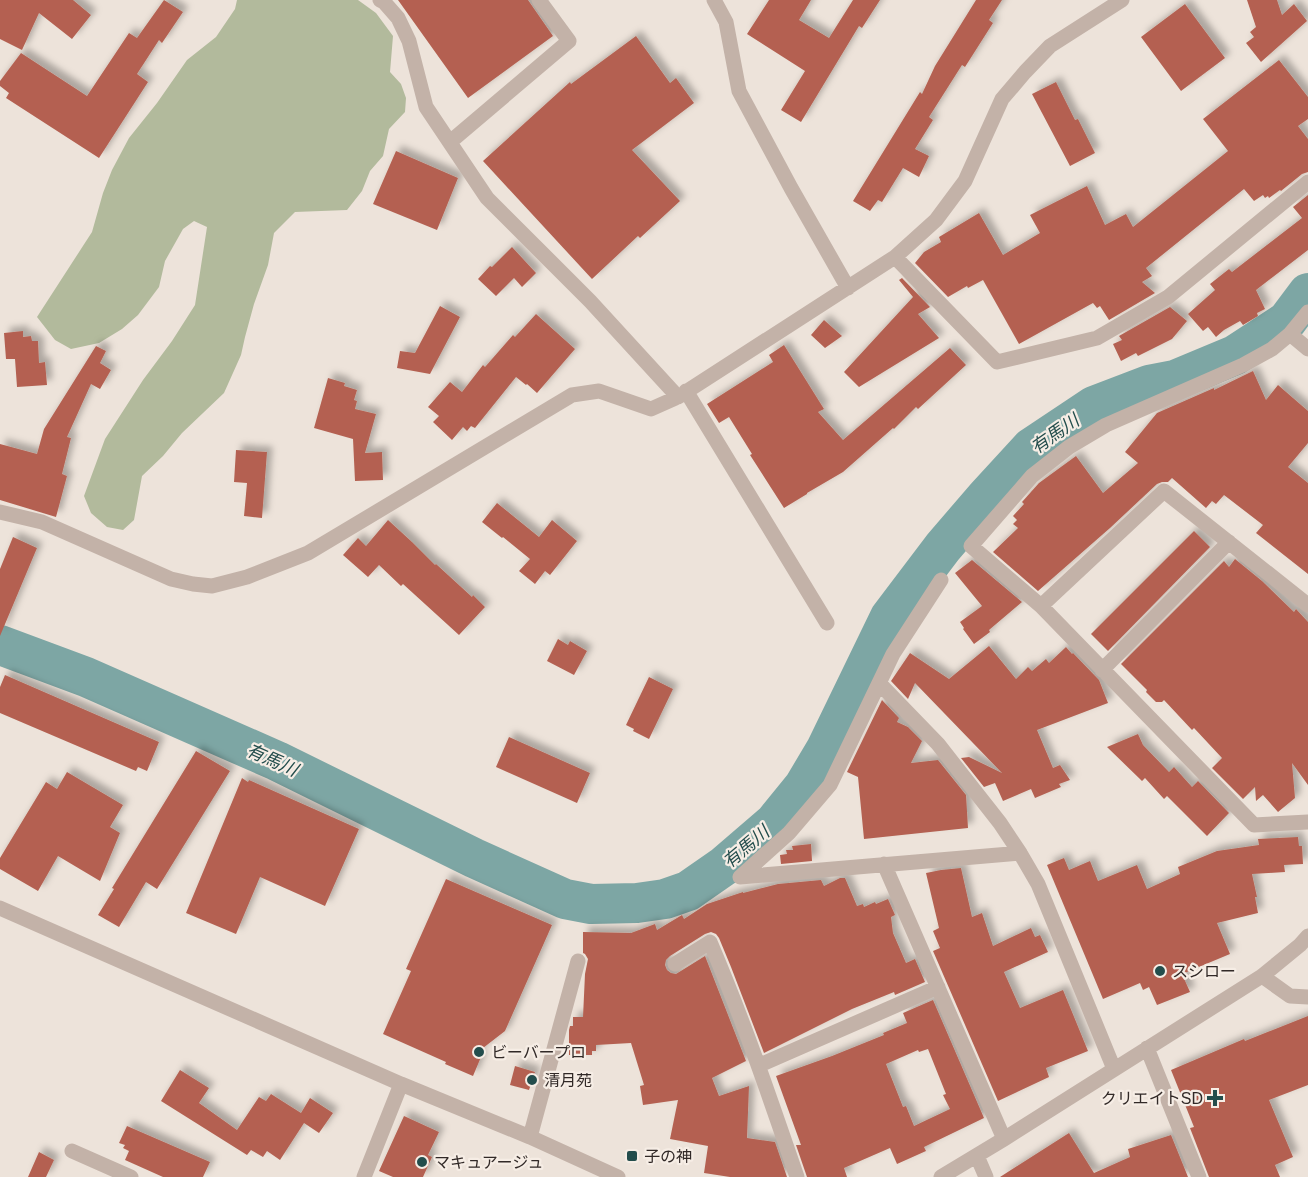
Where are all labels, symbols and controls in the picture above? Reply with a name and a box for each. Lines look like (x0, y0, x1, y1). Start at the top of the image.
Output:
water label: 有馬川 (1027, 409, 1084, 458)
water label: 有馬川 (243, 740, 303, 781)
water label: 有馬川 (719, 821, 775, 872)
place label: スシロー (1172, 963, 1236, 980)
marker: スシロー (1153, 964, 1167, 978)
place label: ビーバープロ (491, 1044, 586, 1061)
marker: ビーバープロ (472, 1045, 486, 1059)
place label: 清月苑 (544, 1072, 592, 1089)
marker: 清月苑 (525, 1073, 539, 1087)
place label: クリエイトSD (1101, 1090, 1203, 1107)
marker: クリエイトSD (1208, 1091, 1222, 1105)
place label: 子の神 (644, 1148, 692, 1165)
marker: 子の神 (625, 1149, 639, 1163)
place label: マキュアージュ (434, 1154, 543, 1171)
marker: マキュアージュ (415, 1155, 429, 1169)

